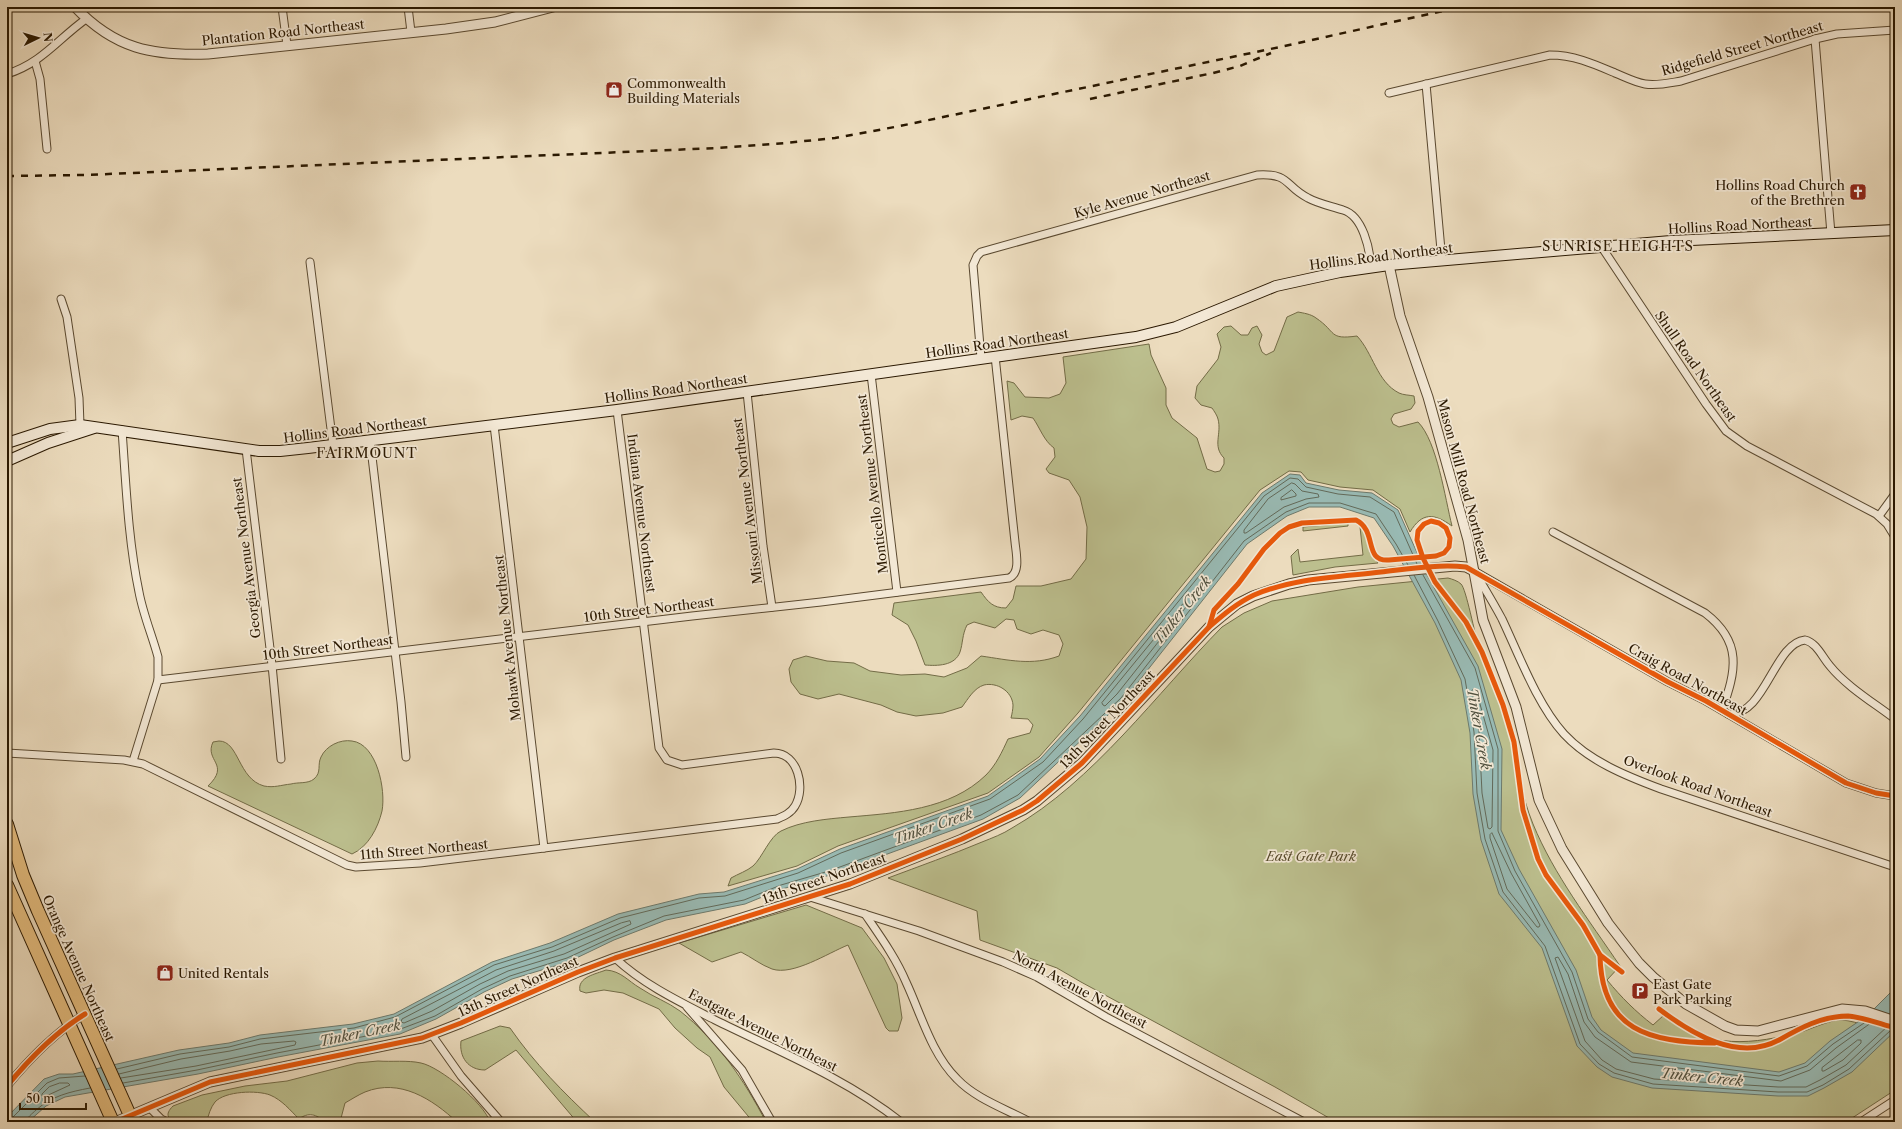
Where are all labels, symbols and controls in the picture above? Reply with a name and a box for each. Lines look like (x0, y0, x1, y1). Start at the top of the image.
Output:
street label: Plantation Road Northeast (201, 15, 366, 49)
street label: Ridgefield Street Northeast (1659, 17, 1825, 79)
north arrow (18, 18, 58, 58)
text: N (41, 32, 55, 43)
place label: Commonwealth Building Materials (627, 75, 740, 106)
shop icon: Commonwealth Building Materials (604, 80, 624, 100)
street label: Kyle Avenue Northeast (1072, 167, 1212, 221)
place label: Hollins Road Church of the Brethren (1715, 177, 1845, 208)
church icon: Hollins Road Church of the Brethren (1848, 182, 1868, 202)
street label: Hollins Road Northeast (1668, 213, 1813, 237)
district label: SUNRISE HEIGHTS (1542, 237, 1694, 255)
street label: Hollins Road Northeast (1308, 239, 1454, 273)
street label: Shull Road Northeast (1652, 307, 1741, 425)
street label: Hollins Road Northeast (924, 325, 1070, 361)
street label: Hollins Road Northeast (603, 370, 749, 406)
street label: Monticello Avenue Northeast (853, 393, 891, 575)
street label: Mason Mill Road Northeast (1434, 397, 1494, 566)
street label: Hollins Road Northeast (282, 412, 428, 446)
street label: Missouri Avenue Northeast (729, 417, 765, 585)
street label: Indiana Avenue Northeast (624, 433, 660, 594)
district label: FAIRMOUNT (316, 444, 418, 462)
street label: Georgia Avenue Northeast (228, 476, 264, 639)
street label: Mohawk Avenue Northeast (490, 554, 524, 722)
water label: Tinker Creek (1149, 572, 1215, 648)
street label: 10th Street Northeast (583, 593, 715, 625)
street label: 10th Street Northeast (262, 631, 394, 663)
street label: Craig Road Northeast (1626, 640, 1750, 718)
street label: 13th Street Northeast (1056, 666, 1158, 771)
water label: Tinker Creek (1463, 687, 1495, 772)
street label: Overlook Road Northeast (1621, 752, 1775, 821)
water label: Tinker Creek (891, 804, 976, 848)
street label: 11th Street Northeast (359, 835, 489, 863)
park label: East Gate Park (1265, 848, 1356, 864)
street label: 13th Street Northeast (760, 849, 888, 907)
street label: Orange Avenue Northeast (39, 892, 119, 1044)
street label: North Avenue Northeast (1010, 947, 1150, 1031)
street label: 13th Street Northeast (455, 952, 581, 1020)
shop icon: United Rentals (155, 963, 175, 983)
place label: United Rentals (178, 965, 269, 981)
place label: East Gate Park Parking (1653, 976, 1732, 1007)
parking icon: East Gate Park Parking (1630, 981, 1650, 1001)
street label: Eastgate Avenue Northeast (686, 985, 841, 1075)
water label: Tinker Creek (318, 1015, 403, 1050)
water label: Tinker Creek (1660, 1064, 1745, 1090)
scale bar (20, 1085, 86, 1111)
text: 50 m (26, 1091, 55, 1106)

